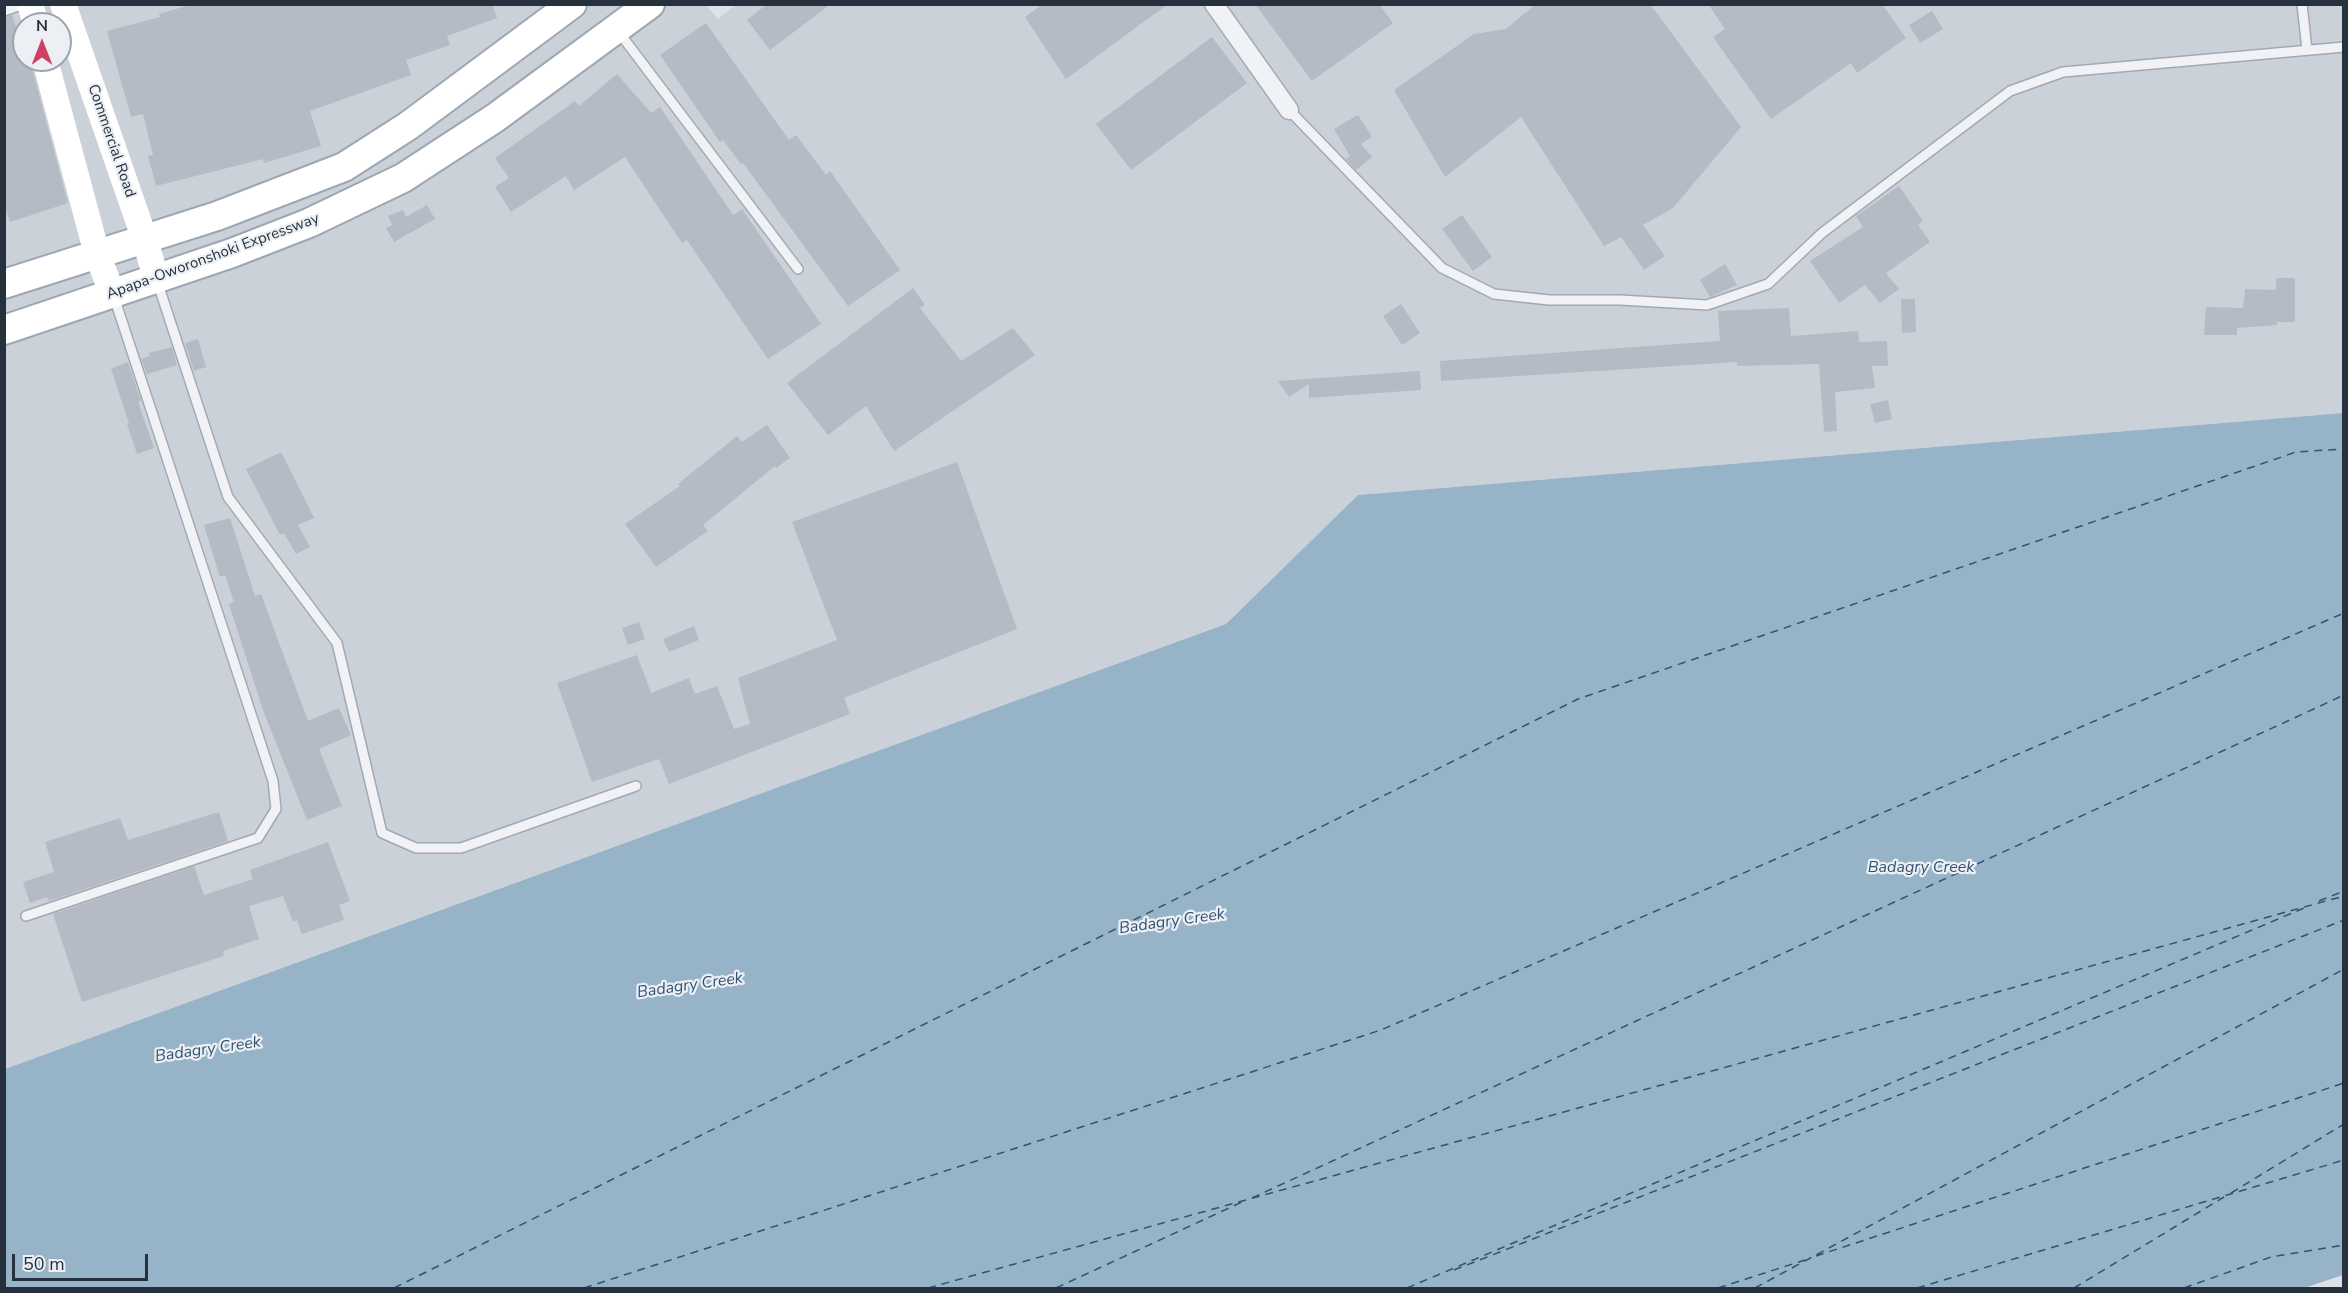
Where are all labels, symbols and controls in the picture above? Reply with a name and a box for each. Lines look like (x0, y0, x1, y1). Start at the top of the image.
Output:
north arrow (12, 12, 72, 72)
text: N (36, 15, 48, 37)
street label: Commercial Road (83, 82, 139, 200)
street label: Apapa-Oworonshoki Expressway (104, 210, 322, 304)
water label: Badagry Creek (1868, 858, 1974, 878)
water label: Badagry Creek (1118, 905, 1226, 939)
water label: Badagry Creek (636, 969, 744, 1003)
water label: Badagry Creek (154, 1033, 262, 1067)
scale bar (15, 1242, 152, 1280)
text: 50 m (23, 1252, 65, 1276)

